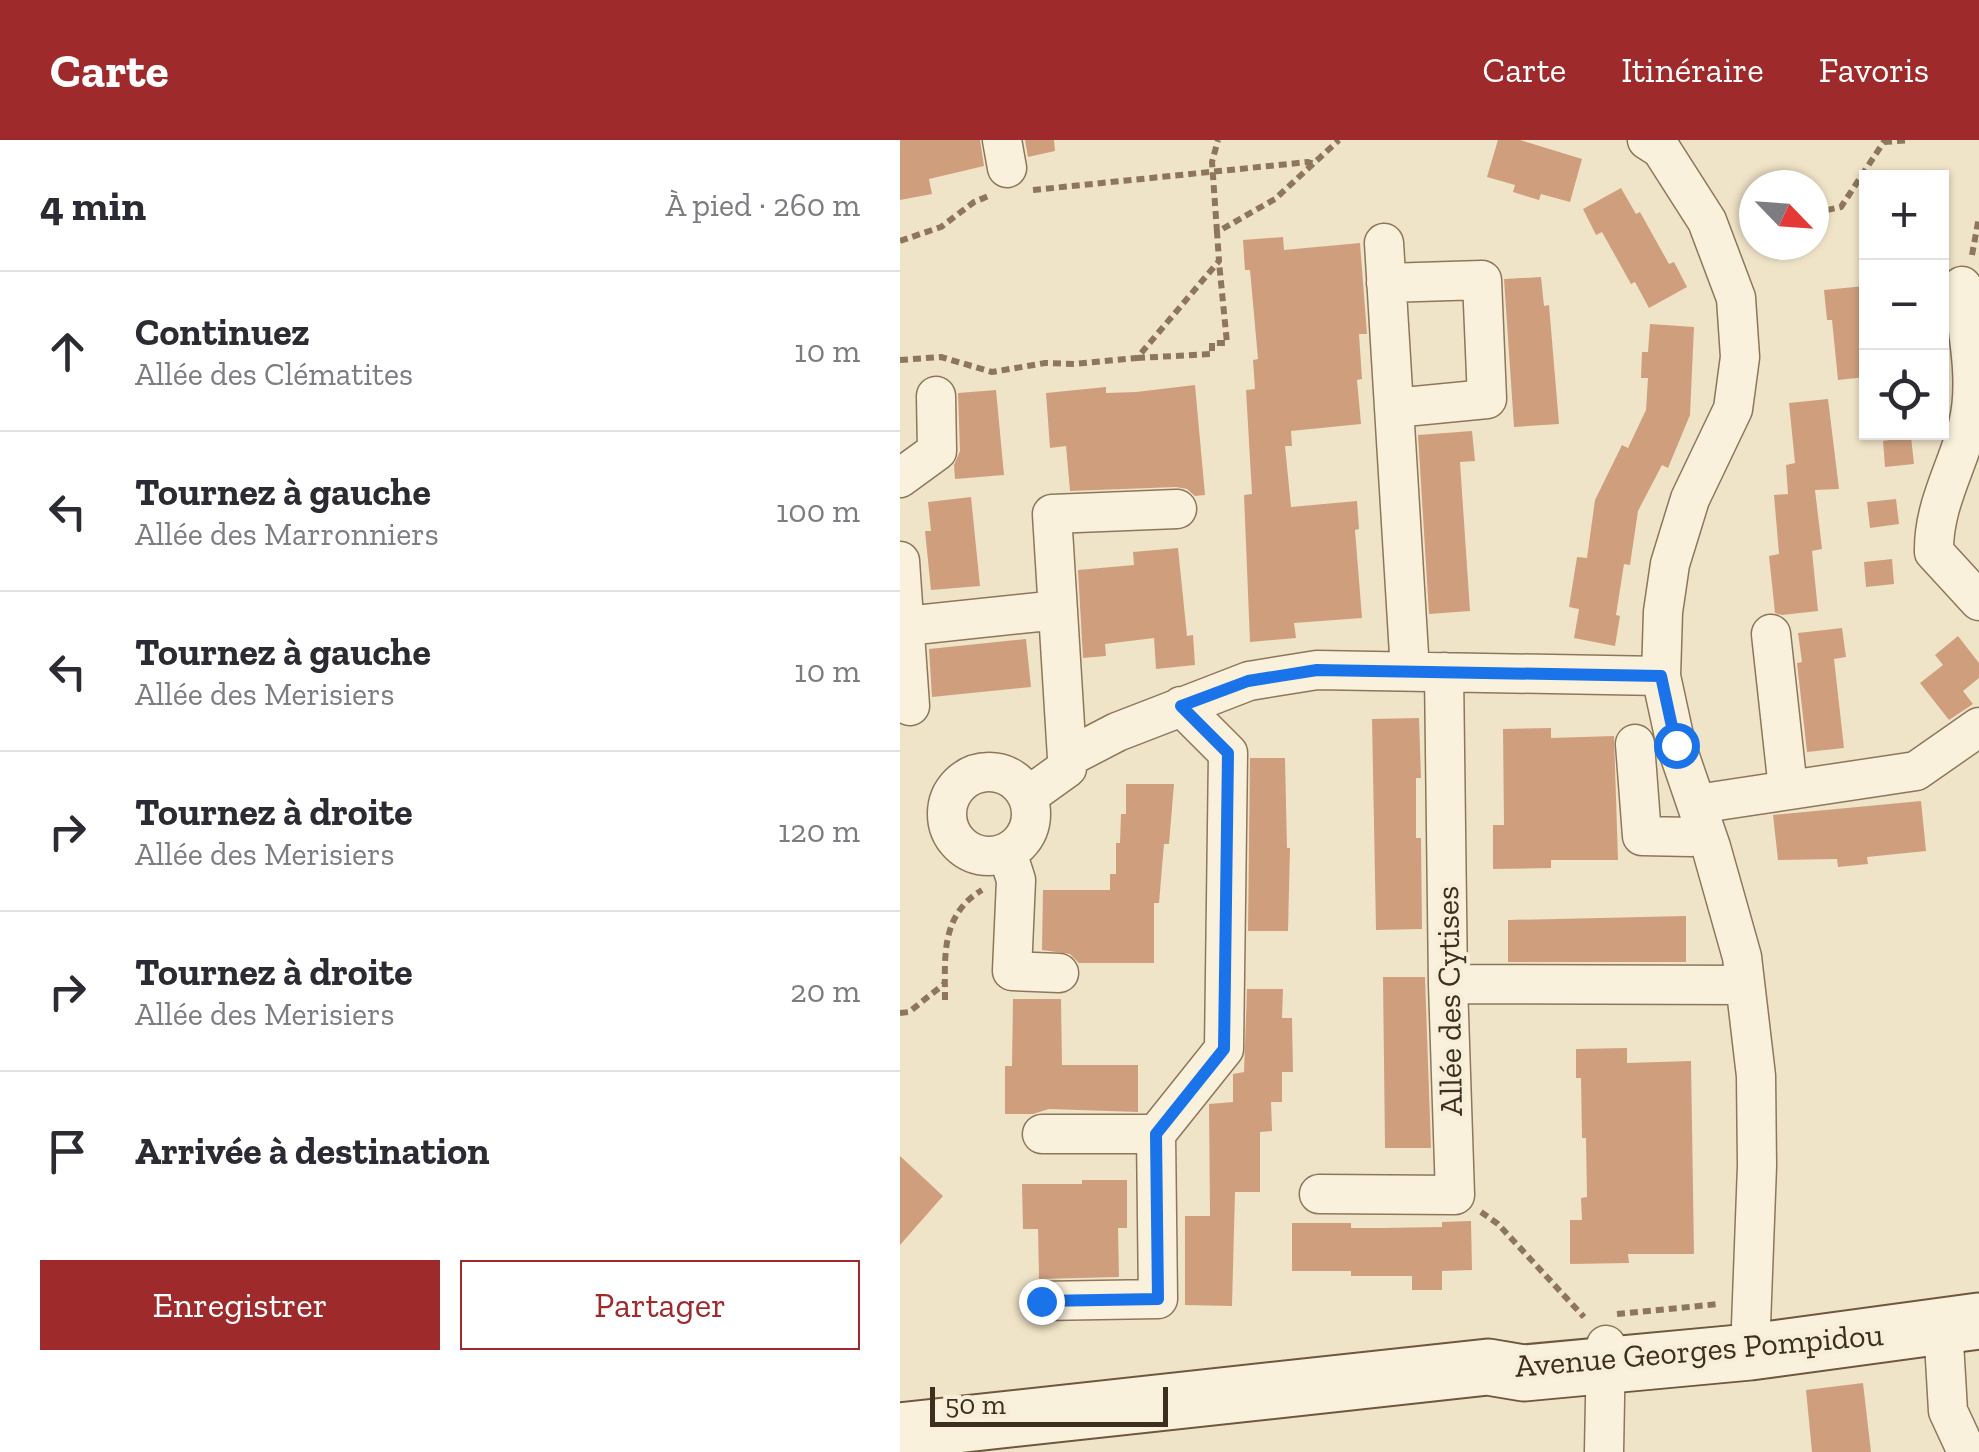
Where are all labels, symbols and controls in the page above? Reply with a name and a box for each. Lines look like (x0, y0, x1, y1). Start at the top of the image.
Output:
text: Carte (50, 42, 169, 99)
text: Carte (1483, 49, 1566, 91)
text: Itinéraire (1621, 49, 1764, 91)
text: Favoris (1819, 49, 1929, 91)
north arrow (1739, 170, 1829, 260)
map controls (1859, 170, 1949, 440)
button: + (1859, 170, 1949, 260)
text: 4 min (40, 180, 146, 231)
text: À pied · 260 m (666, 186, 860, 224)
button: − (1859, 260, 1949, 350)
text: Continuez (135, 309, 310, 355)
icon: ahead (40, 324, 95, 379)
text: 10 m (794, 332, 860, 370)
button: locate (1859, 350, 1949, 440)
text: Allée des Clématites (135, 355, 413, 393)
text: Tournez à gauche (135, 469, 431, 515)
icon: left (40, 484, 95, 539)
text: 100 m (776, 492, 860, 530)
text: Allée des Marronniers (135, 515, 439, 553)
text: Tournez à gauche (135, 629, 431, 675)
icon: left (40, 644, 95, 699)
text: 10 m (794, 652, 860, 690)
text: Allée des Merisiers (135, 675, 394, 713)
route start (1654, 723, 1700, 769)
text: Tournez à droite (135, 789, 413, 835)
icon: right (40, 804, 95, 859)
text: 120 m (778, 812, 860, 850)
text: Allée des Merisiers (135, 835, 394, 873)
street label: Allée des Cytises (1428, 886, 1470, 1116)
text: Tournez à droite (135, 949, 413, 995)
icon: right (40, 964, 95, 1019)
text: 20 m (790, 972, 860, 1010)
text: Allée des Merisiers (135, 995, 394, 1033)
icon: arrive (40, 1124, 95, 1179)
text: Arrivée à destination (135, 1128, 490, 1174)
button: Enregistrer (40, 1260, 440, 1350)
button: Partager (460, 1260, 860, 1350)
route end (1019, 1279, 1065, 1325)
street label: Avenue Georges Pompidou (1513, 1315, 1885, 1385)
scale bar (930, 1382, 1168, 1426)
text: 50 m (945, 1388, 1006, 1421)

